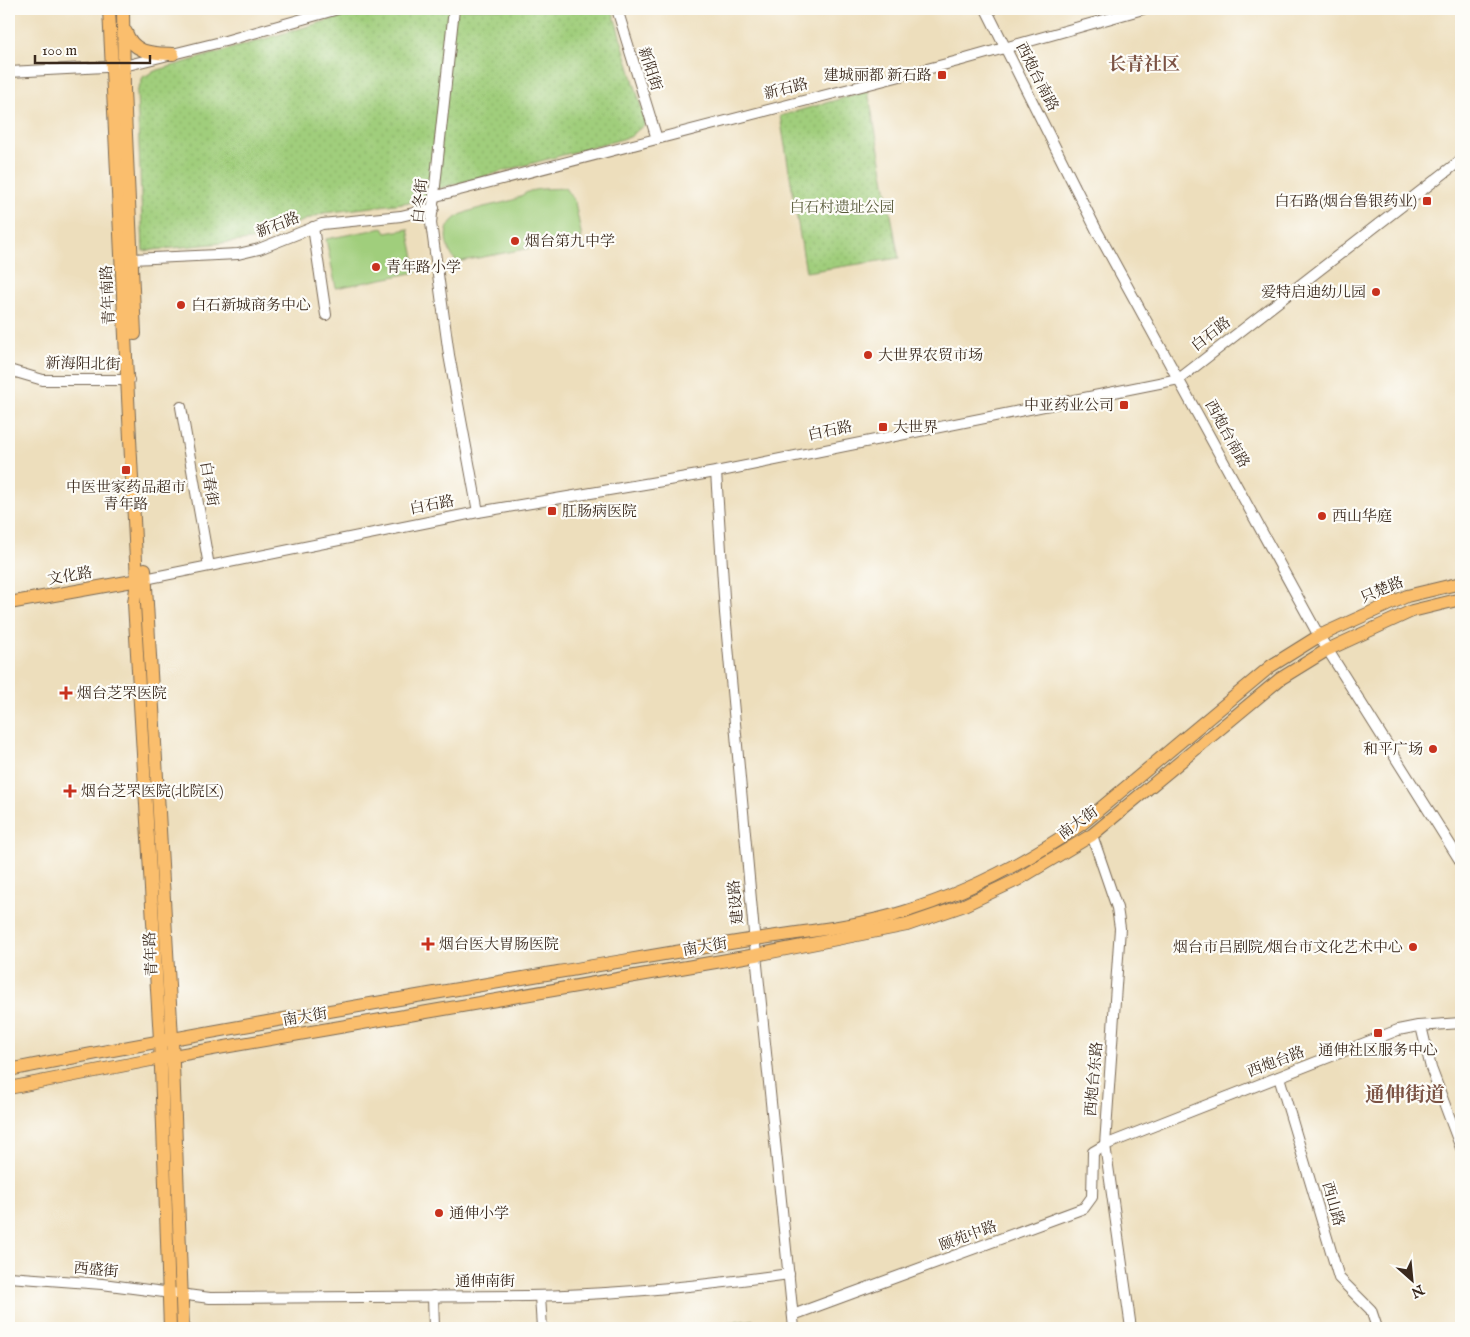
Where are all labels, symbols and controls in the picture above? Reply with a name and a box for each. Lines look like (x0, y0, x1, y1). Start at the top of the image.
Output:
scale bar (35, 32, 150, 64)
street label: 西炮台南路 (1012, 39, 1062, 115)
text: 100 m (42, 41, 78, 60)
street label: 新阳街 (634, 45, 666, 93)
district label: 长青社区 (1108, 54, 1180, 77)
place label: 建城丽都 新石路 (824, 66, 932, 85)
marker: 建城丽都 新石路 (936, 69, 948, 81)
street label: 新石路 (762, 74, 810, 104)
street label: 白冬街 (409, 178, 431, 224)
place label: 白石路(烟台鲁银药业) (1274, 192, 1417, 211)
marker: 白石路(烟台鲁银药业) (1421, 195, 1433, 207)
park label: 白石村遗址公园 (789, 198, 895, 217)
street label: 新石路 (254, 208, 302, 242)
place label: 烟台第九中学 (525, 232, 615, 251)
marker: 烟台第九中学 (509, 235, 521, 247)
place label: 青年路小学 (386, 258, 461, 277)
marker: 青年路小学 (370, 261, 382, 273)
street label: 青年南路 (97, 265, 119, 325)
place label: 爱特启迪幼儿园 (1261, 283, 1366, 302)
marker: 爱特启迪幼儿园 (1370, 286, 1382, 298)
place label: 白石新城商务中心 (191, 296, 311, 315)
marker: 白石新城商务中心 (175, 299, 187, 311)
street label: 白石路 (1187, 313, 1235, 355)
place label: 大世界农贸市场 (878, 346, 983, 365)
marker: 大世界农贸市场 (862, 349, 874, 361)
street label: 新海阳北街 (45, 354, 121, 374)
place label: 中亚药业公司 (1024, 396, 1114, 415)
street label: 西炮台南路 (1201, 397, 1253, 471)
marker: 中亚药业公司 (1118, 399, 1130, 411)
street label: 白石路 (806, 417, 854, 445)
place label: 大世界 (893, 418, 938, 437)
marker: 大世界 (877, 421, 889, 433)
street label: 白春街 (196, 460, 222, 508)
marker: 中医世家药品超市 青年路 (120, 464, 132, 476)
place label: 中医世家药品超市 青年路 (66, 478, 186, 514)
street label: 白石路 (408, 491, 456, 519)
place label: 肛肠病医院 (562, 502, 637, 521)
marker: 肛肠病医院 (546, 505, 558, 517)
place label: 西山华庭 (1332, 507, 1392, 526)
marker: 西山华庭 (1316, 510, 1328, 522)
street label: 文化路 (46, 563, 94, 589)
street label: 只楚路 (1358, 572, 1406, 608)
place label: 烟台芝罘医院 (77, 684, 167, 703)
marker: 烟台芝罘医院 (59, 686, 73, 700)
place label: 和平广场 (1363, 740, 1423, 759)
marker: 和平广场 (1427, 743, 1439, 755)
place label: 烟台芝罘医院(北院区) (81, 782, 224, 801)
marker: 烟台芝罘医院(北院区) (63, 784, 77, 798)
street label: 南大街 (1054, 802, 1102, 844)
street label: 建设路 (725, 879, 747, 925)
street label: 青年路 (140, 931, 162, 977)
street label: 南大街 (681, 934, 729, 960)
place label: 烟台医大胃肠医院 (439, 935, 559, 954)
marker: 烟台医大胃肠医院 (421, 937, 435, 951)
place label: 烟台市吕剧院/烟台市文化艺术中心 (1173, 938, 1403, 957)
marker: 烟台市吕剧院/烟台市文化艺术中心 (1407, 941, 1419, 953)
street label: 南大街 (281, 1004, 329, 1030)
marker: 通伸社区服务中心 (1372, 1027, 1384, 1039)
street label: 西炮台东路 (1081, 1041, 1107, 1117)
place label: 通伸社区服务中心 (1318, 1041, 1438, 1060)
street label: 西炮台路 (1245, 1042, 1307, 1082)
district label: 通伸街道 (1365, 1083, 1445, 1108)
street label: 西山路 (1318, 1180, 1348, 1228)
place label: 通伸小学 (449, 1204, 509, 1223)
marker: 通伸小学 (433, 1207, 445, 1219)
street label: 颐苑中路 (937, 1217, 999, 1255)
north arrow (1388, 1254, 1438, 1304)
street label: 西盛街 (73, 1259, 119, 1281)
street label: 通伸南街 (455, 1272, 515, 1291)
text: N (1408, 1279, 1428, 1301)

